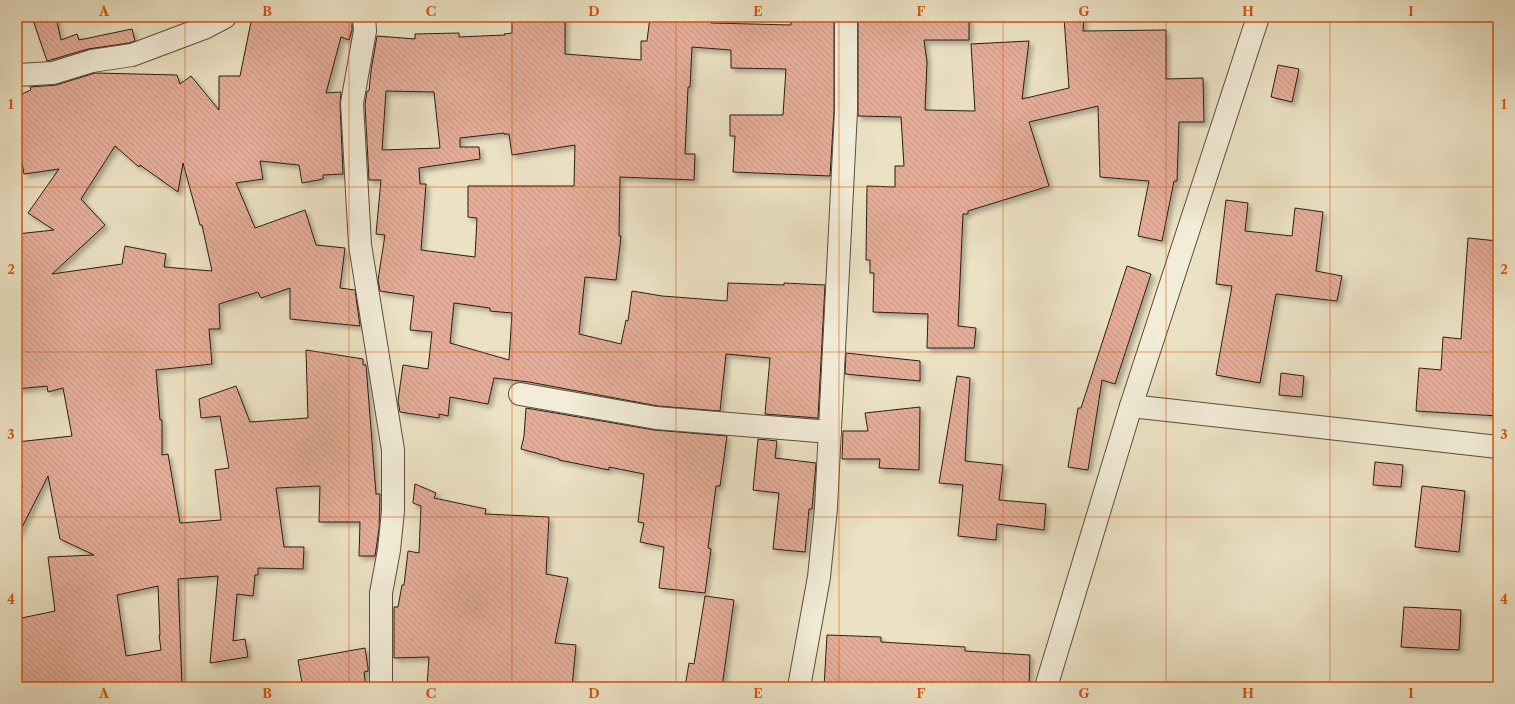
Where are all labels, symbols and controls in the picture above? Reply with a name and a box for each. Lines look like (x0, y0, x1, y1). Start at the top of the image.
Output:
text: A (98, 3, 110, 19)
text: B (262, 3, 272, 19)
text: C (426, 3, 436, 19)
text: D (588, 3, 600, 19)
text: E (753, 3, 763, 19)
text: F (917, 3, 926, 19)
text: G (1078, 3, 1090, 19)
text: H (1242, 3, 1254, 19)
text: I (1408, 3, 1414, 19)
text: 1 (8, 96, 14, 112)
text: 1 (1501, 96, 1507, 112)
text: 2 (7, 261, 15, 277)
text: 2 (1500, 261, 1508, 277)
text: 3 (7, 426, 15, 442)
text: 3 (1500, 426, 1508, 442)
text: 4 (7, 591, 15, 607)
text: 4 (1500, 591, 1508, 607)
text: A (98, 685, 110, 701)
text: B (262, 685, 272, 701)
text: C (426, 685, 436, 701)
text: D (588, 685, 600, 701)
text: E (753, 685, 763, 701)
text: F (917, 685, 926, 701)
text: G (1078, 685, 1090, 701)
text: H (1242, 685, 1254, 701)
text: I (1408, 685, 1414, 701)

